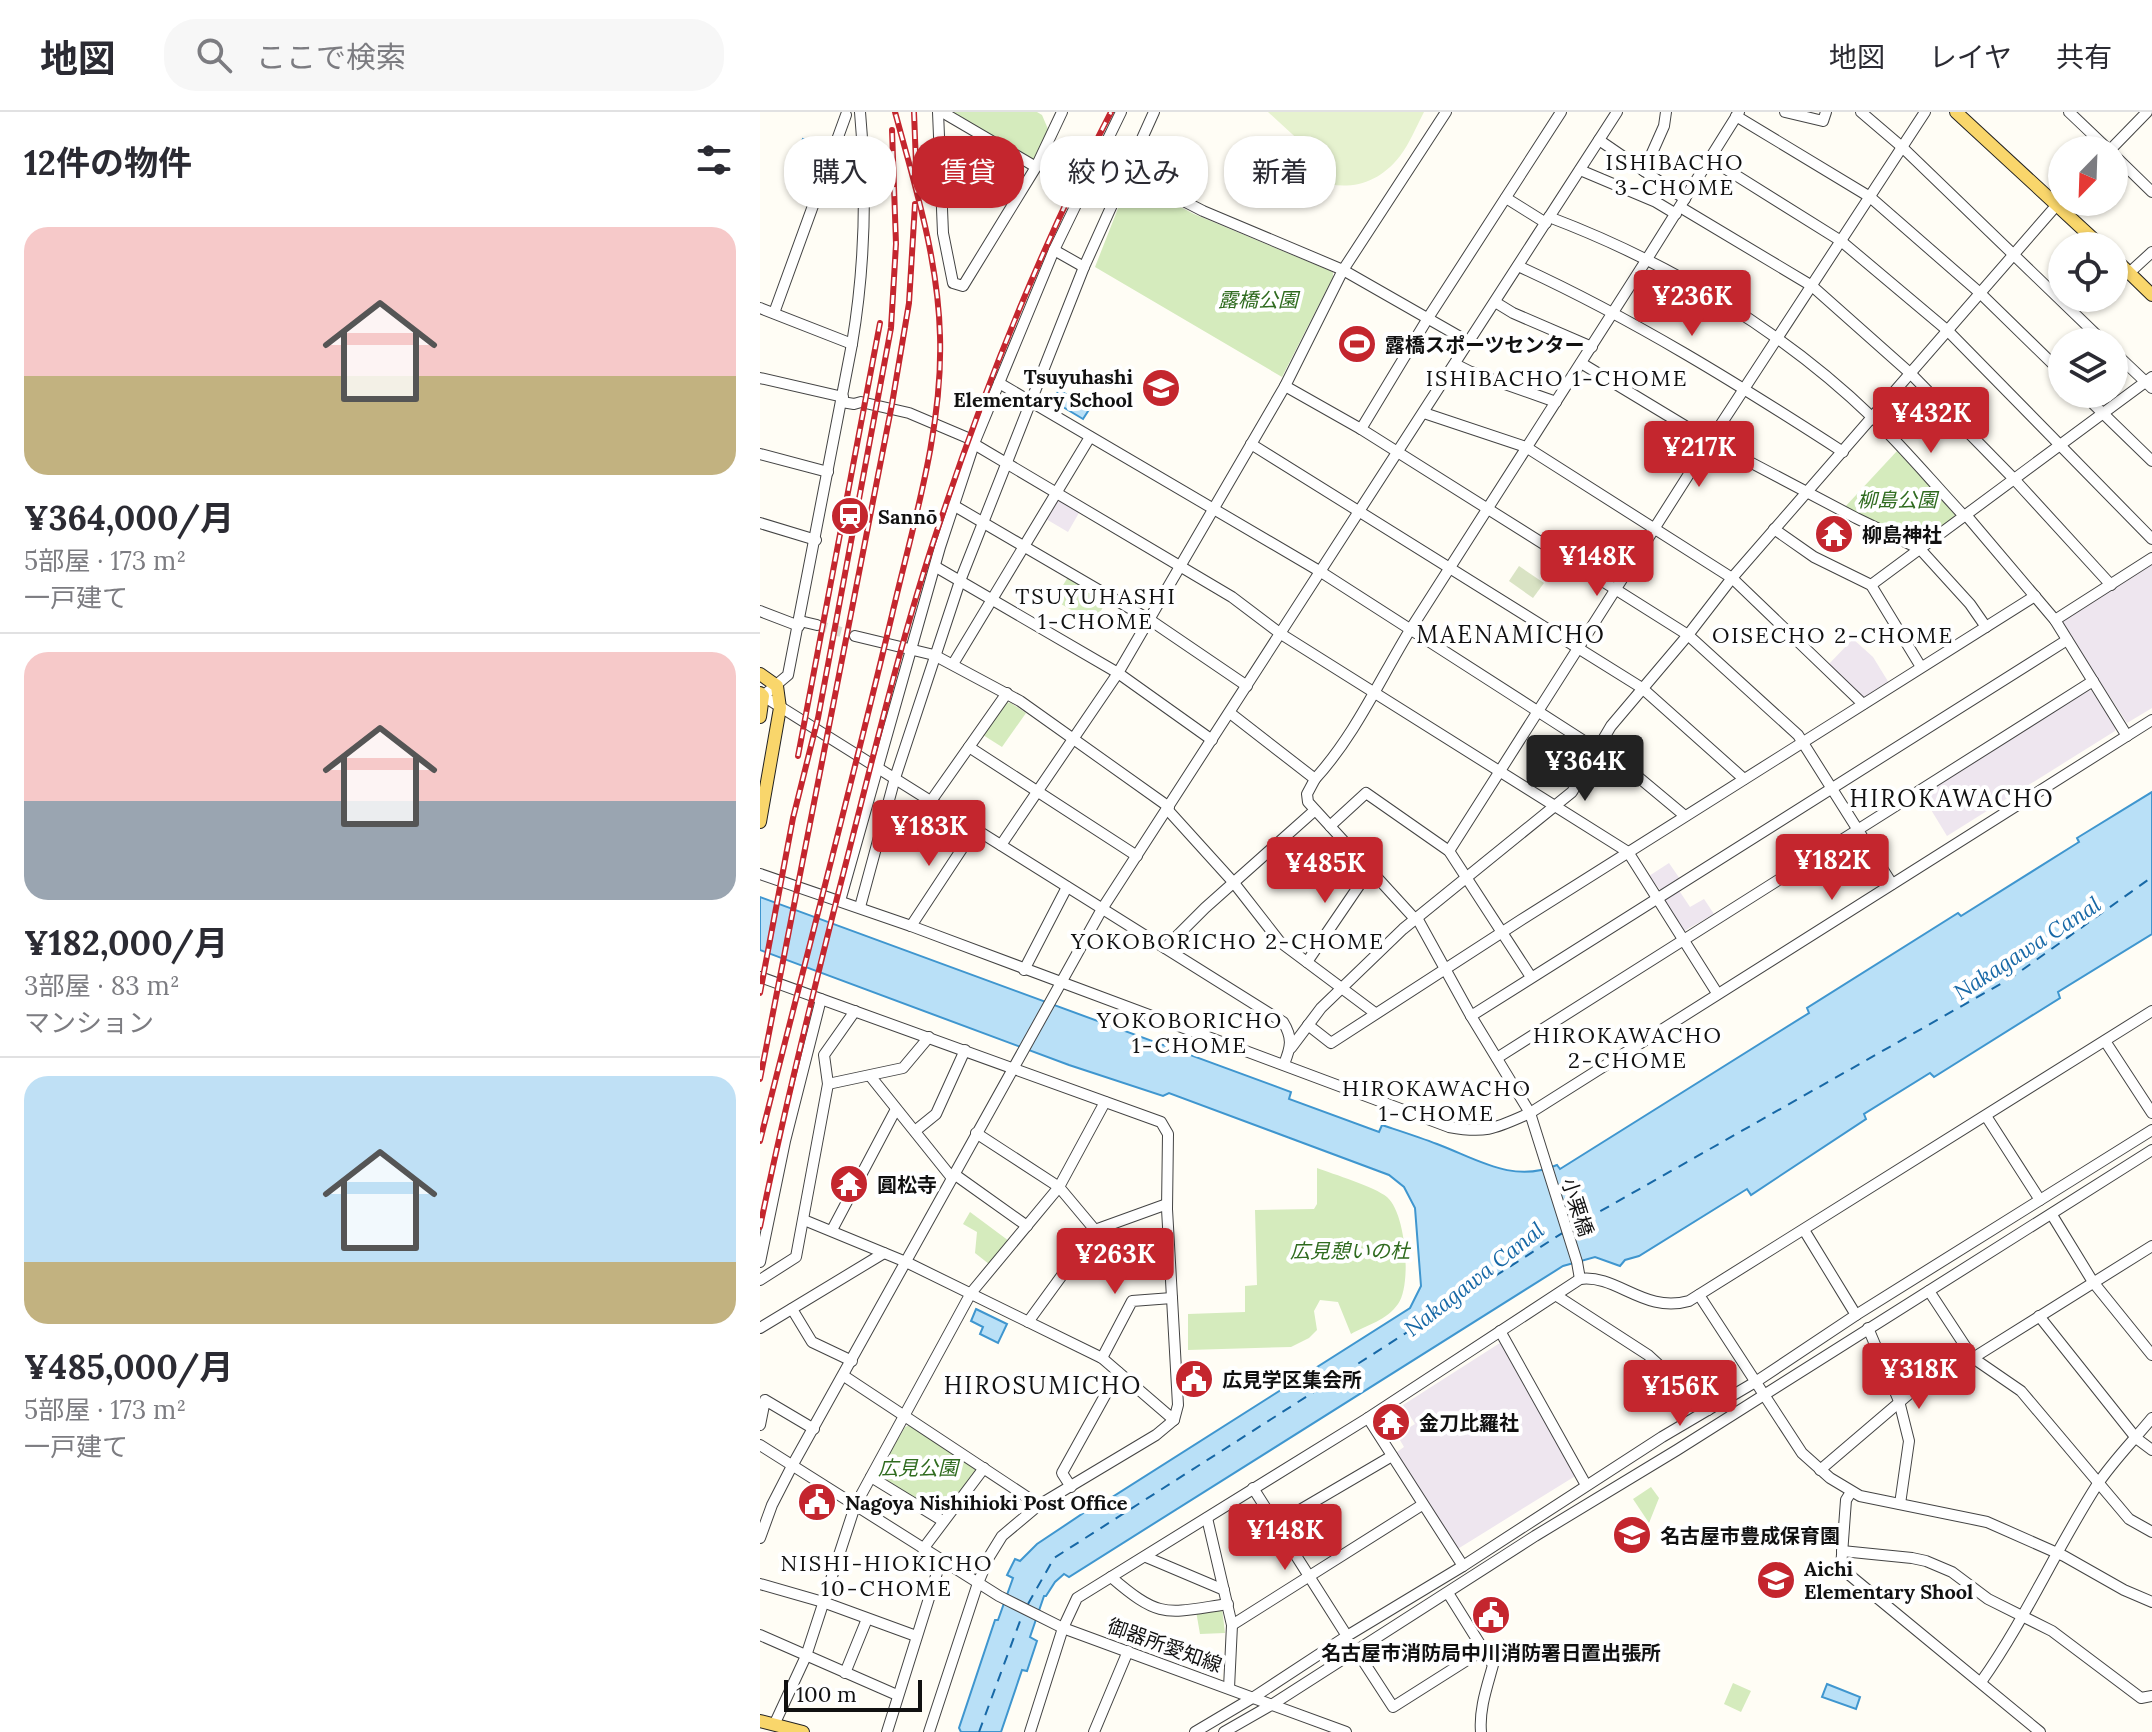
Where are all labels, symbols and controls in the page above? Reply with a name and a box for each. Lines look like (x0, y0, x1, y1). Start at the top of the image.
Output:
search box (164, 19, 724, 91)
icon: search (192, 33, 236, 77)
text: 地図 (40, 34, 116, 82)
text: ここで検索 (256, 38, 406, 76)
text: 地図 (1829, 39, 1885, 75)
text: レイヤ (1929, 39, 2012, 75)
text: 共有 (2056, 39, 2112, 75)
chip: 購入 (784, 136, 896, 208)
chip: 賃貸 (912, 136, 1024, 208)
chip: 絞り込み (1040, 136, 1208, 208)
chip: 新着 (1224, 136, 1336, 208)
north arrow (2048, 136, 2128, 216)
map controls (2048, 136, 2128, 408)
icon: filters (692, 138, 736, 182)
text: 12件の物件 (24, 141, 192, 184)
district label: ISHIBACHO 3-CHOME (1606, 148, 1744, 201)
button: locate (2048, 232, 2128, 312)
pin: ¥236K (1636, 270, 1748, 338)
icon: home (308, 279, 452, 423)
text: ¥236K (1652, 279, 1732, 312)
park label: 露橋公園 (1218, 287, 1301, 312)
sports icon: 露橋スポーツセンター (1336, 323, 1378, 365)
button: layers (2048, 328, 2128, 408)
place label: 露橋スポーツセンター (1385, 332, 1585, 357)
place label: Tsuyuhashi Elementary School (953, 364, 1133, 412)
district label: ISHIBACHO 1-CHOME (1426, 364, 1688, 392)
school or university icon: Tsuyuhashi Elementary School (1140, 367, 1182, 409)
pin: ¥432K (1875, 387, 1987, 455)
text: ¥432K (1891, 396, 1971, 429)
pin: ¥217K (1643, 421, 1755, 489)
text: ¥217K (1662, 430, 1736, 463)
park label: 柳島公園 (1857, 487, 1940, 512)
station icon: Sannō (829, 495, 871, 537)
text: ¥364,000/月 (24, 496, 234, 539)
place label: Sannō (878, 504, 937, 529)
temple icon: 柳島神社 (1813, 513, 1855, 555)
place label: 柳島神社 (1862, 522, 1942, 547)
pin: ¥148K (1541, 530, 1653, 598)
text: ¥148K (1559, 539, 1635, 572)
text: 5部屋 · 173 m² (24, 544, 186, 577)
text: 一戸建て (24, 581, 128, 614)
district label: TSUYUHASHI 1-CHOME (1015, 582, 1177, 635)
district label: MAENAMICHO (1416, 619, 1606, 650)
district label: OISECHO 2-CHOME (1712, 621, 1954, 649)
icon: home (308, 704, 452, 848)
pin: ¥364K (1529, 735, 1641, 803)
text: ¥364K (1544, 744, 1626, 777)
district label: HIROKAWACHO (1849, 783, 2055, 814)
pin: ¥183K (873, 800, 985, 868)
text: ¥183K (890, 809, 968, 842)
pin: ¥182K (1776, 834, 1888, 902)
pin: ¥485K (1269, 837, 1381, 905)
text: ¥182K (1794, 843, 1870, 876)
text: ¥485K (1285, 846, 1365, 879)
water label: Nakagawa Canal (1948, 890, 2106, 1006)
text: ¥182,000/月 (24, 921, 228, 964)
district label: YOKOBORICHO 2-CHOME (1070, 927, 1385, 955)
text: 3部屋 · 83 m² (24, 969, 180, 1002)
text: マンション (24, 1006, 154, 1039)
district label: YOKOBORICHO 1-CHOME (1096, 1006, 1283, 1059)
district label: HIROKAWACHO 2-CHOME (1533, 1021, 1723, 1074)
district label: HIROKAWACHO 1-CHOME (1342, 1074, 1532, 1127)
icon: home (308, 1128, 452, 1272)
temple icon: 圓松寺 (828, 1163, 870, 1205)
place label: 圓松寺 (877, 1172, 937, 1197)
street label: 小栗橋 (1557, 1175, 1599, 1239)
water label: Nakagawa Canal (1398, 1216, 1550, 1342)
pin: ¥263K (1059, 1228, 1171, 1296)
text: ¥263K (1075, 1237, 1155, 1270)
park label: 広見憩いの杜 (1290, 1238, 1412, 1263)
pin: ¥318K (1863, 1343, 1975, 1411)
text: ¥485,000/月 (24, 1345, 233, 1388)
text: ¥318K (1880, 1352, 1958, 1385)
public building icon: 広見学区集会所 (1173, 1358, 1215, 1400)
pin: ¥156K (1624, 1360, 1736, 1428)
place label: 広見学区集会所 (1222, 1367, 1362, 1392)
text: ¥156K (1642, 1369, 1718, 1402)
district label: HIROSUMICHO (944, 1370, 1142, 1401)
text: 5部屋 · 173 m² (24, 1393, 186, 1426)
temple icon: 金刀比羅社 (1370, 1401, 1412, 1443)
place label: 金刀比羅社 (1419, 1410, 1519, 1435)
text: 一戸建て (24, 1430, 128, 1463)
park label: 広見公園 (878, 1455, 961, 1480)
public building icon: Nagoya Nishihioki Post Office (796, 1481, 838, 1523)
place label: Nagoya Nishihioki Post Office (845, 1490, 1128, 1515)
pin: ¥148K (1229, 1504, 1341, 1572)
text: ¥148K (1247, 1513, 1323, 1546)
school or university icon: 名古屋市豊成保育園 (1611, 1514, 1653, 1556)
place label: 名古屋市豊成保育園 (1660, 1523, 1840, 1548)
district label: NISHI-HIOKICHO 10-CHOME (781, 1549, 993, 1602)
place label: Aichi Elementary Shool (1804, 1556, 1973, 1604)
school or university icon: Aichi Elementary Shool (1755, 1559, 1797, 1601)
public building icon: 名古屋市消防局中川消防署日置出張所 (1470, 1594, 1512, 1636)
street label: 御器所愛知線 (1104, 1613, 1226, 1677)
place label: 名古屋市消防局中川消防署日置出張所 (1321, 1640, 1661, 1665)
scale bar (784, 1676, 922, 1712)
text: 100 m (796, 1680, 857, 1708)

